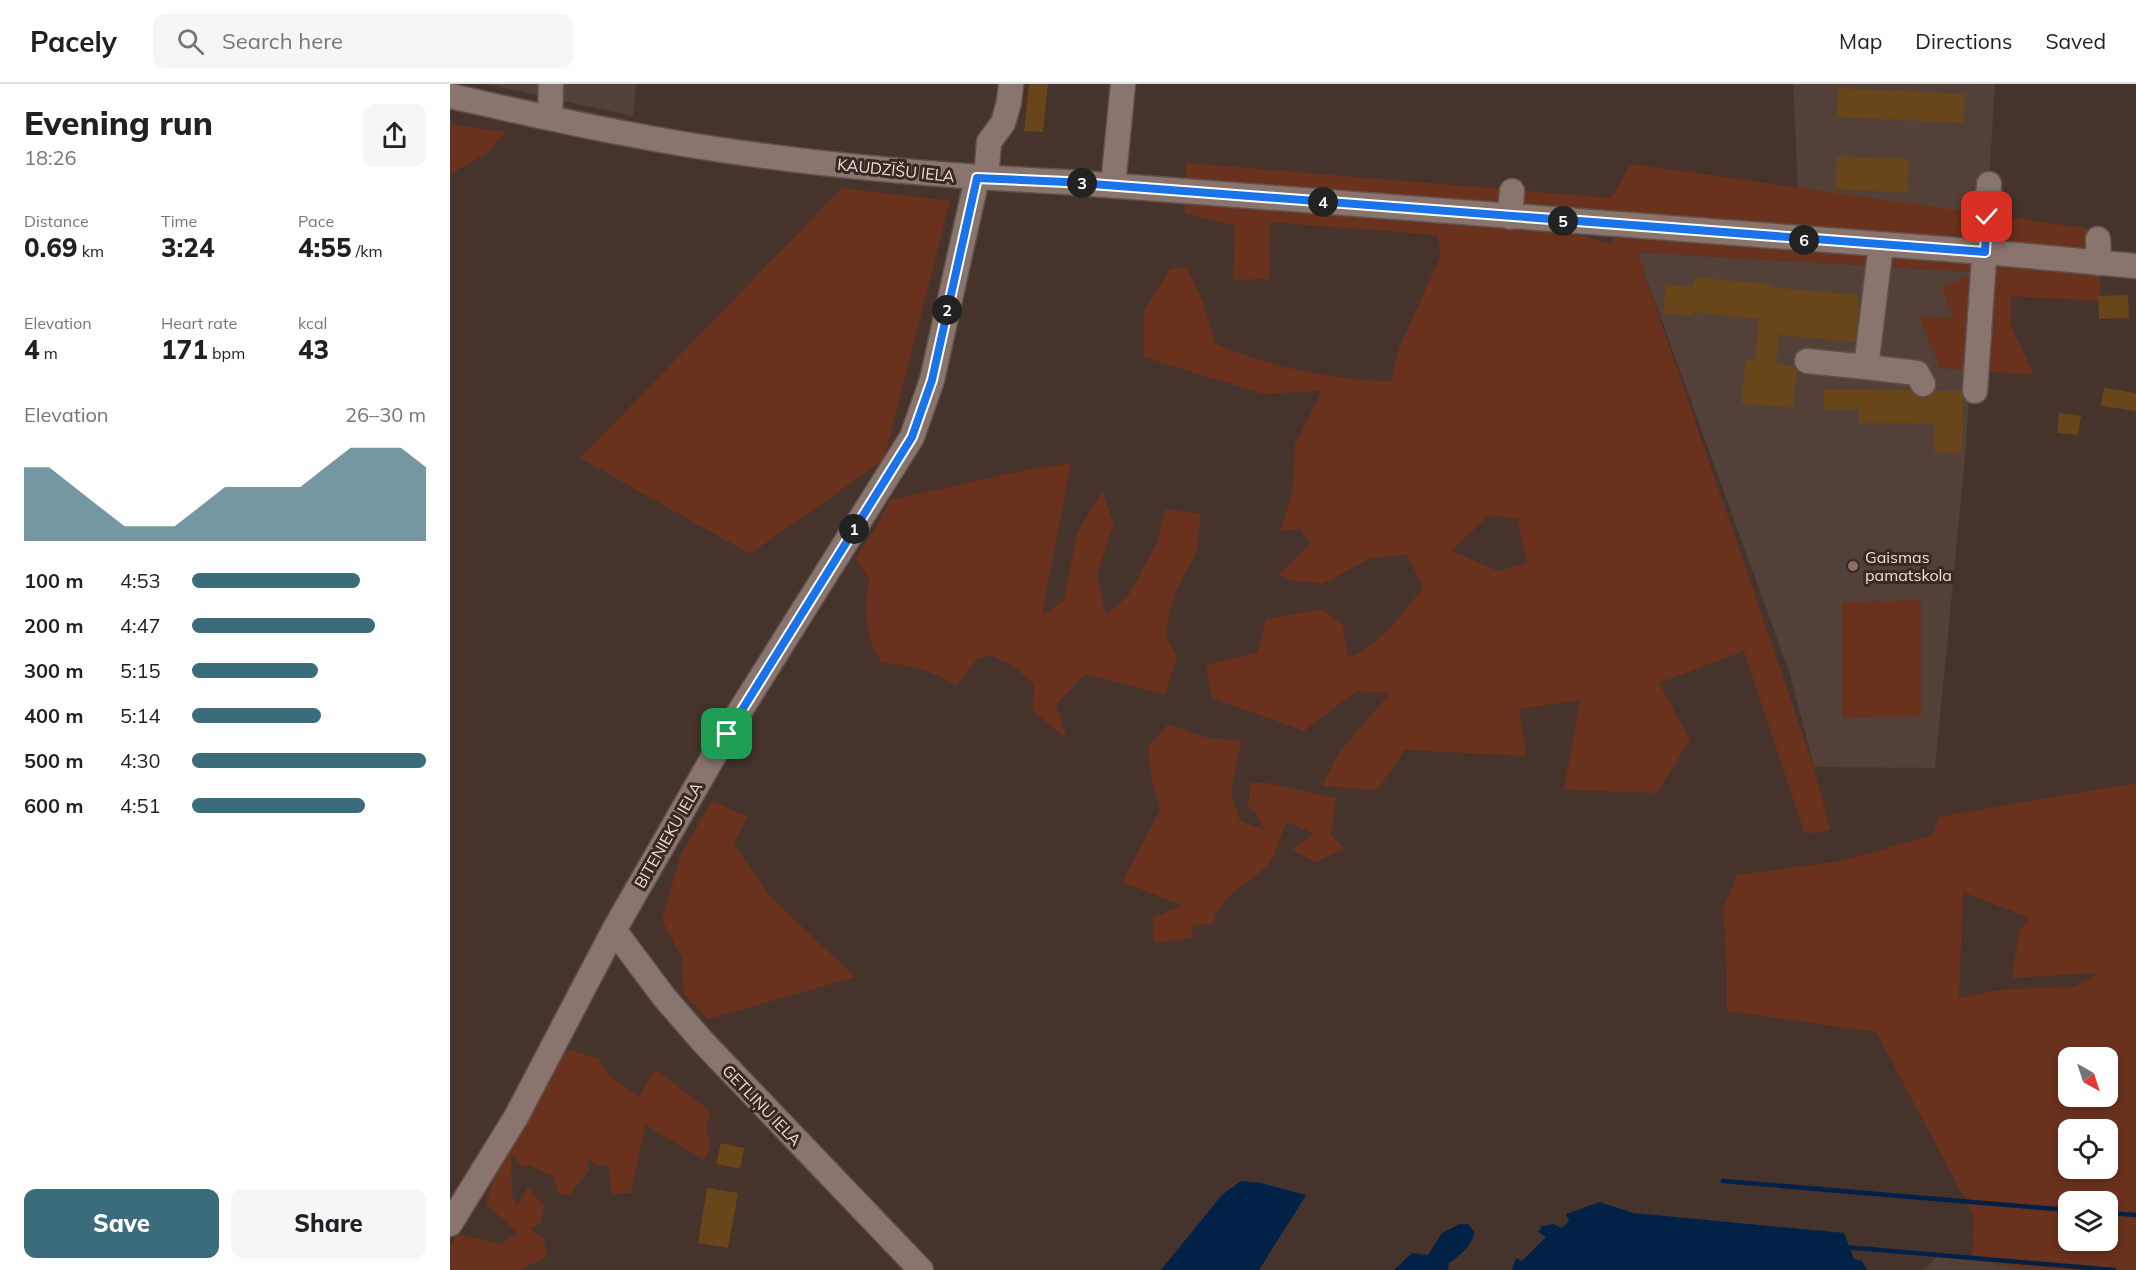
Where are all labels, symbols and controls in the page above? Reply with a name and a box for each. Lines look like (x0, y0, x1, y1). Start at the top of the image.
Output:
search box (153, 14, 573, 68)
text: Pacely (30, 24, 117, 59)
icon: search (174, 25, 207, 58)
text: Search here (222, 27, 343, 55)
text: Map (1839, 28, 1882, 54)
text: Directions (1915, 28, 2012, 54)
text: Saved (2045, 28, 2106, 54)
text: Evening run (24, 102, 213, 143)
button: share (363, 104, 426, 167)
text: 18:26 (24, 145, 77, 170)
street label: KAUDZĪŠU IELA (836, 154, 956, 186)
pin: 3 (1067, 168, 1097, 198)
text: 3 (1077, 173, 1087, 193)
pin: 4 (1308, 187, 1338, 217)
pin (1961, 191, 2012, 242)
text: 4 (1318, 192, 1328, 212)
icon: check (1970, 200, 2003, 233)
pin: 5 (1548, 206, 1578, 236)
text: Distance (24, 211, 89, 231)
text: Time (161, 211, 197, 231)
text: Pace (298, 211, 334, 231)
text: 5 (1558, 211, 1568, 231)
pin: 6 (1789, 225, 1819, 255)
text: 6 (1799, 230, 1809, 250)
text: 0.69 (24, 231, 78, 264)
text: 3:24 (161, 231, 215, 264)
text: 4:55 (298, 231, 352, 264)
text: km (78, 241, 104, 261)
text: /km (352, 241, 383, 261)
pin: 2 (932, 295, 962, 325)
text: 2 (942, 300, 952, 320)
text: Elevation (24, 313, 92, 333)
text: Heart rate (161, 313, 237, 333)
text: kcal (298, 313, 327, 333)
text: 4 (24, 333, 40, 366)
text: 171 (161, 333, 208, 366)
text: 43 (298, 333, 329, 366)
text: m (40, 343, 58, 363)
text: bpm (208, 343, 245, 363)
text: Elevation (24, 402, 109, 427)
text: 26–30 m (345, 402, 426, 427)
pin: 1 (839, 514, 869, 544)
text: 1 (849, 519, 859, 539)
place label: Gaismas pamatskola (1865, 547, 1952, 585)
marker: Gaismas pamatskola (1846, 559, 1860, 573)
text: 100 m (24, 568, 83, 593)
text: 4:53 (120, 568, 161, 593)
text: 200 m (24, 613, 83, 638)
text: 4:47 (120, 613, 161, 638)
text: 300 m (24, 658, 83, 683)
text: 5:15 (120, 658, 161, 683)
text: 400 m (24, 703, 83, 728)
text: 5:14 (120, 703, 161, 728)
pin (701, 708, 752, 759)
icon: arrive (710, 717, 743, 750)
text: 500 m (24, 748, 83, 773)
text: 4:30 (120, 748, 161, 773)
street label: BITENIEKU IELA (630, 778, 707, 892)
text: 600 m (24, 793, 83, 818)
text: 4:51 (120, 793, 161, 818)
north arrow (2058, 1047, 2118, 1107)
map controls (2058, 1047, 2118, 1251)
street label: GETLIŅU IELA (718, 1060, 806, 1150)
button: locate (2058, 1119, 2118, 1179)
button: Save (24, 1189, 219, 1258)
button: Share (231, 1189, 426, 1258)
button: layers (2058, 1191, 2118, 1251)

